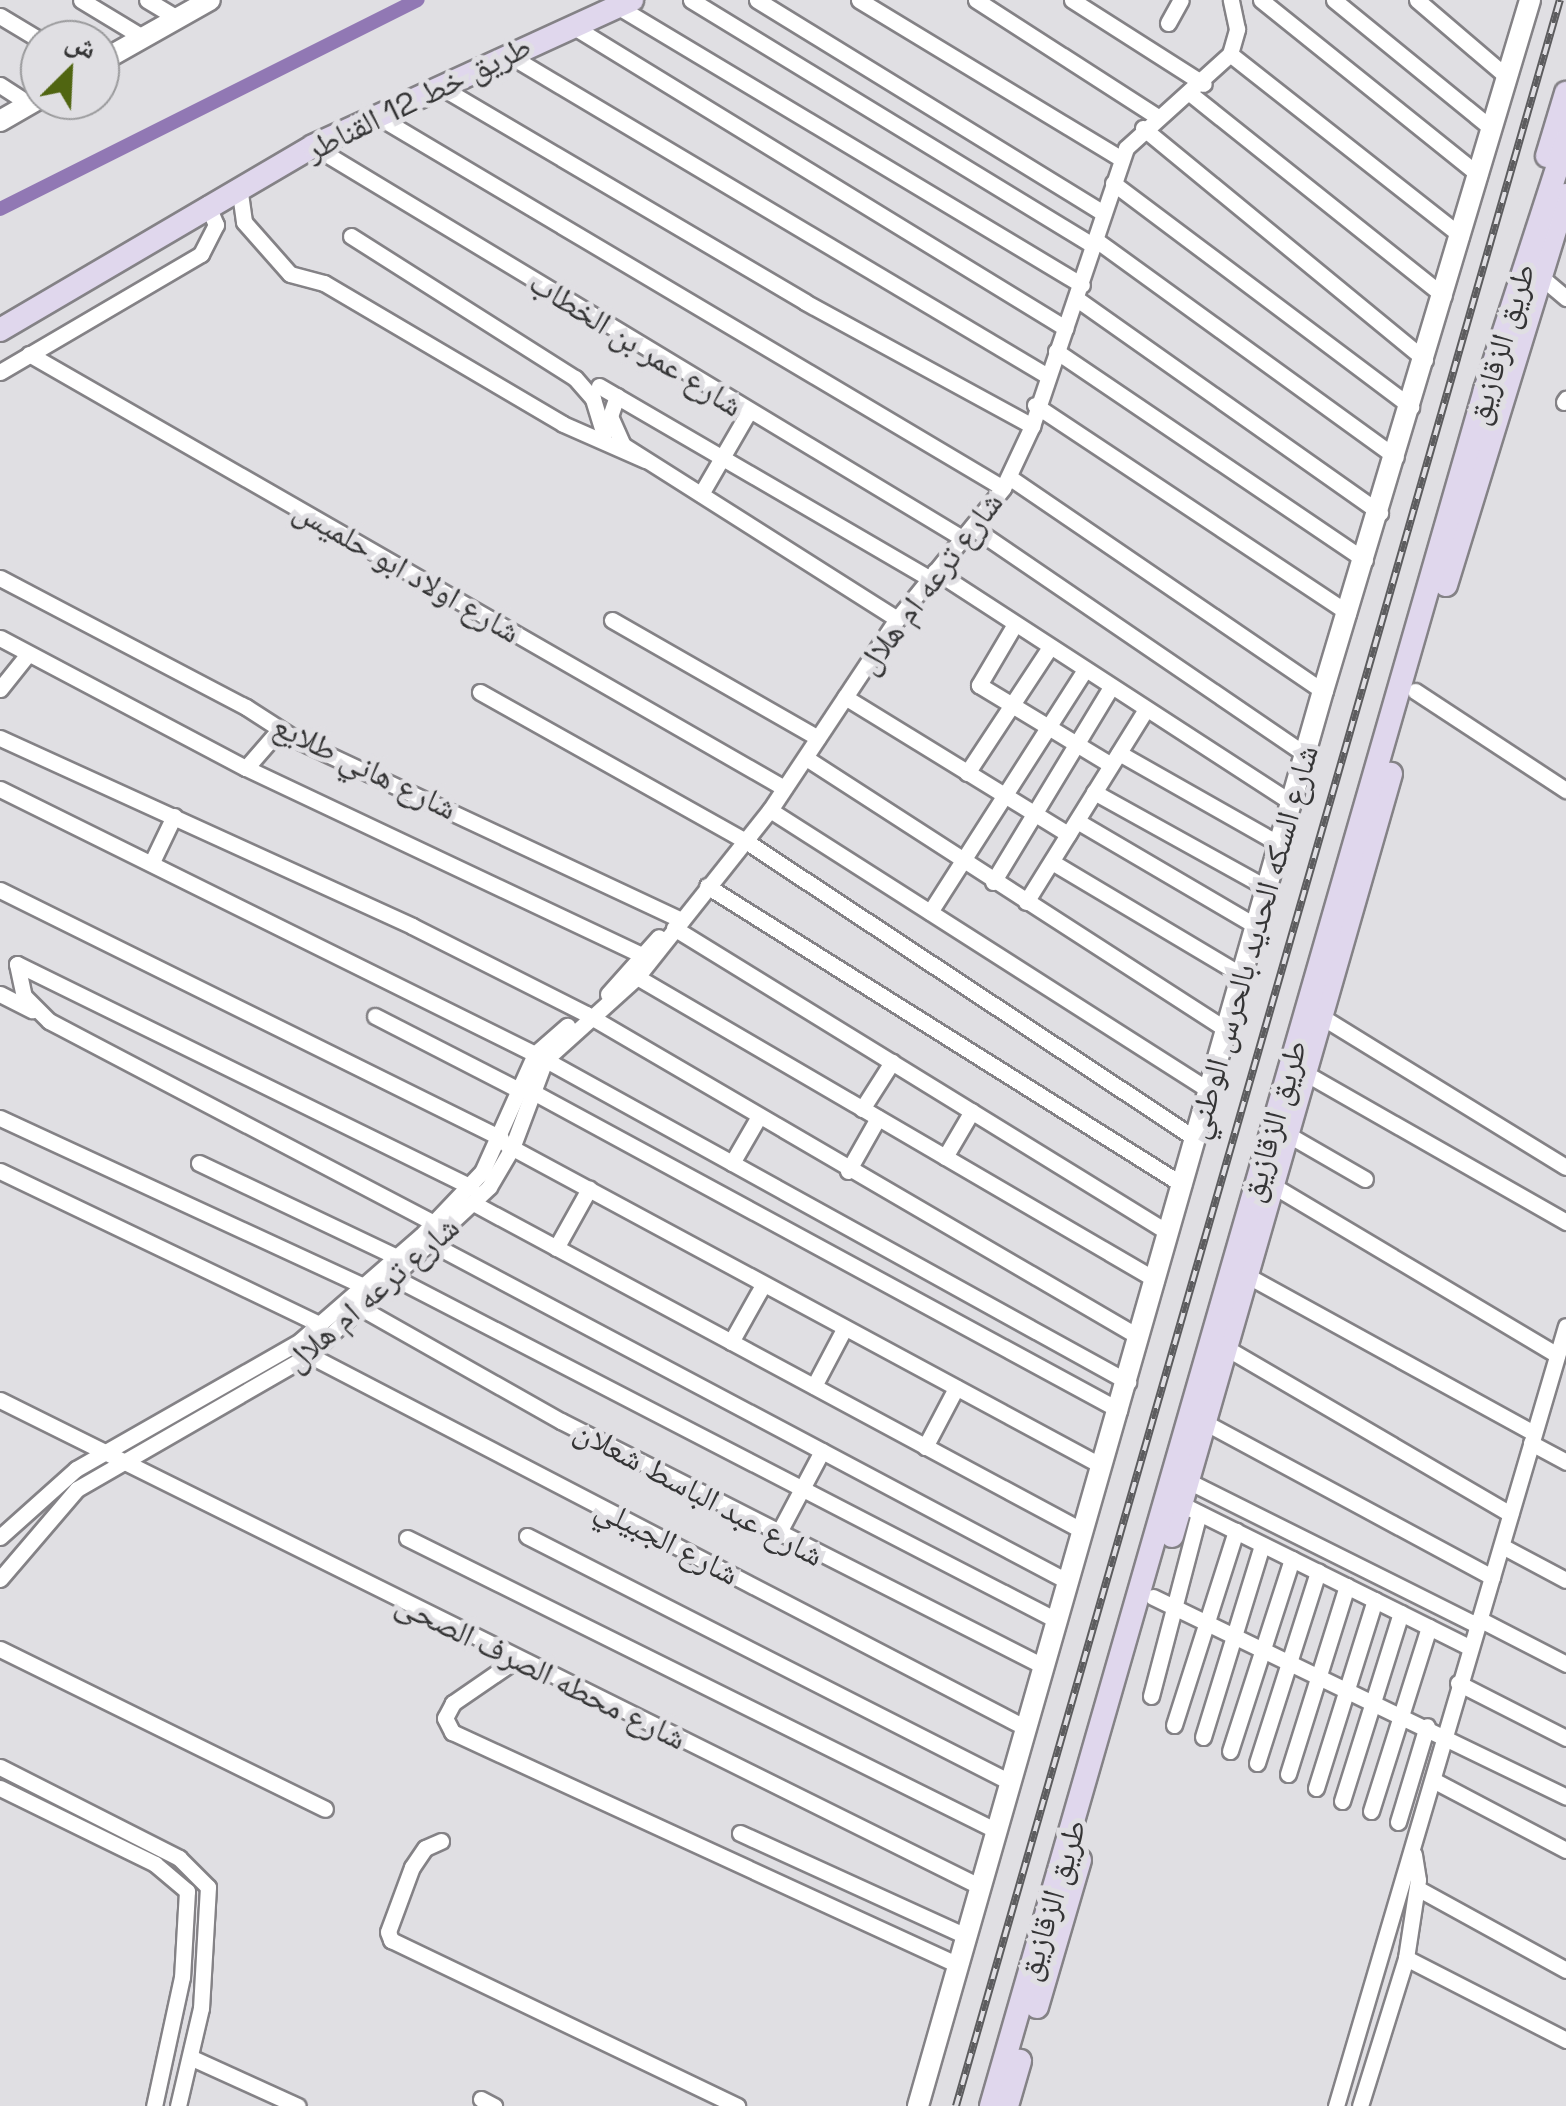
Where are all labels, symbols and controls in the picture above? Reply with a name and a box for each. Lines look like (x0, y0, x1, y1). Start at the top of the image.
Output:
north arrow (20, 20, 120, 120)
text: ش (60, 22, 102, 67)
street label: طريق خط 12 القناطر (299, 27, 537, 169)
street label: طريق الزقازيق (1458, 259, 1544, 429)
street label: شارع عمر بن الخطاب (522, 263, 750, 425)
street label: شارع ترعه ام هلال (849, 484, 1011, 682)
street label: شارع اولاد ابو حلميس (287, 491, 527, 651)
street label: شارع هاني طلايع (267, 706, 463, 828)
street label: شارع السكه الحديد بالحرس الوطني (1177, 741, 1327, 1143)
street label: طريق الزقازيق (1233, 1036, 1315, 1206)
street label: شارع ترعه ام هلال (277, 1208, 467, 1380)
street label: شارع عبد الباسط شعلان (568, 1411, 830, 1575)
street label: شارع الجبيلي (589, 1489, 745, 1593)
street label: شارع محطه الصرف الصحى (390, 1584, 692, 1758)
street label: طريق الزقازيق (1009, 1815, 1095, 1985)

